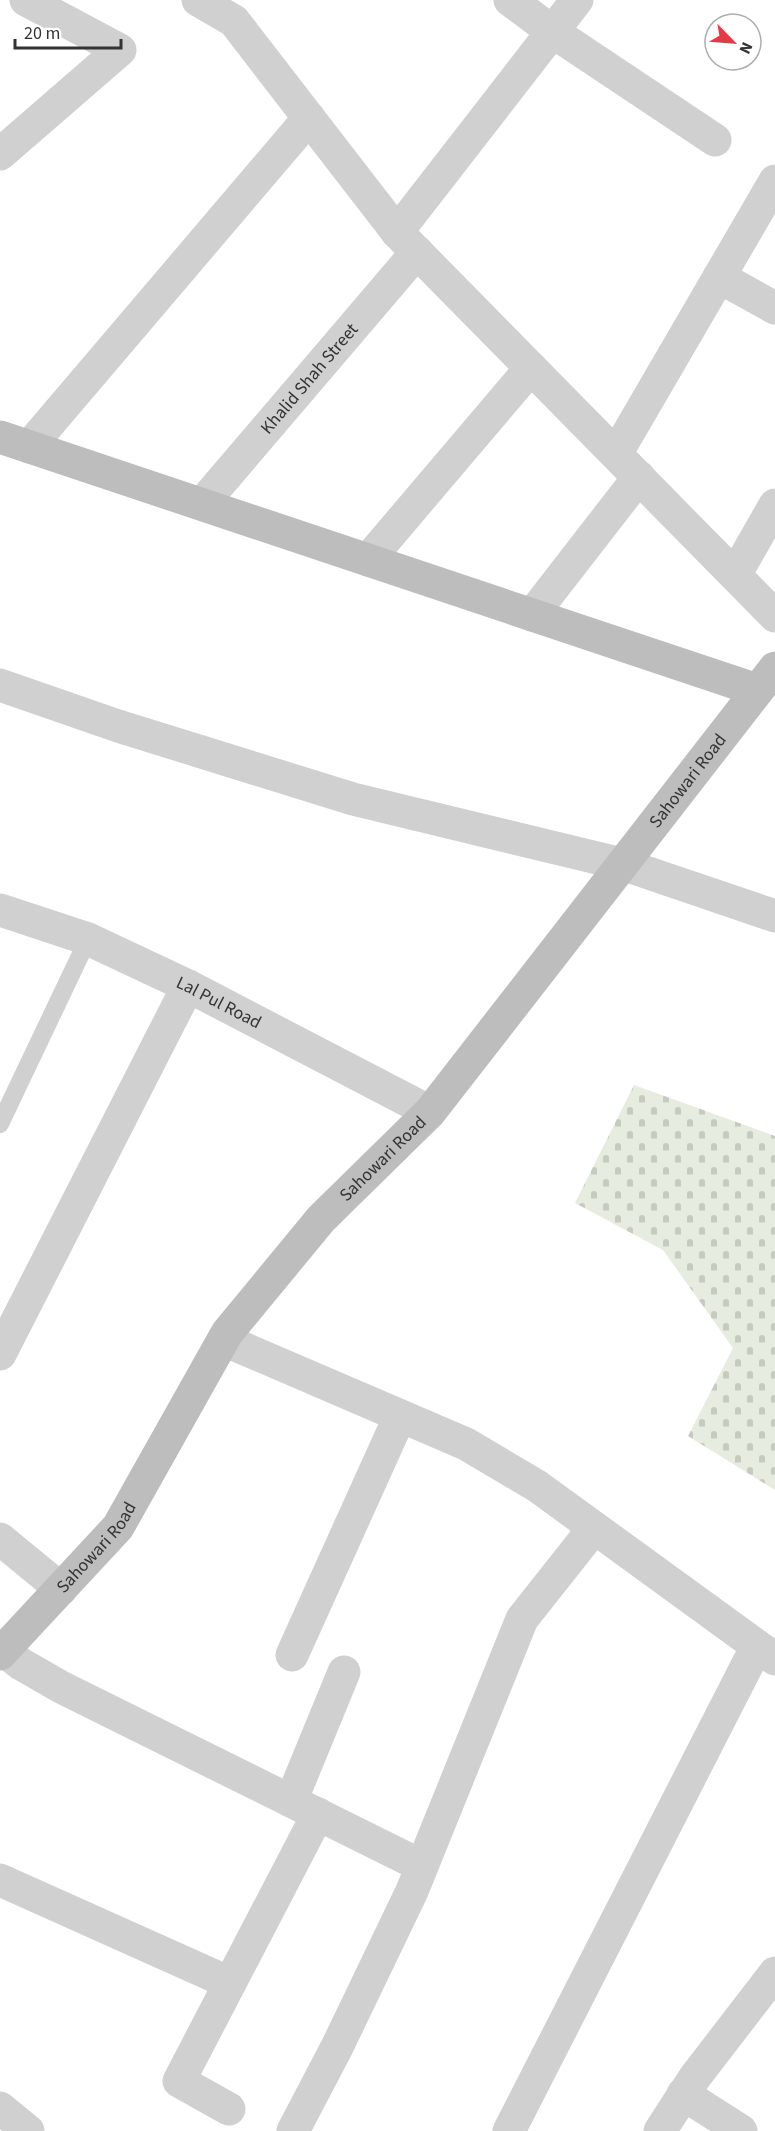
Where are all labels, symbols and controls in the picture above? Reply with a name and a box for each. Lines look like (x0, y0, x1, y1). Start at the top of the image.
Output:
scale bar (15, 12, 122, 50)
north arrow (703, 12, 763, 72)
text: 20 m (24, 21, 60, 46)
text: N (733, 38, 758, 57)
street label: Khalid Shah Street (255, 318, 364, 440)
street label: Sahowari Road (643, 729, 732, 833)
street label: Lal Pul Road (172, 970, 266, 1035)
street label: Sahowari Road (334, 1110, 432, 1207)
street label: Sahowari Road (51, 1497, 143, 1599)

